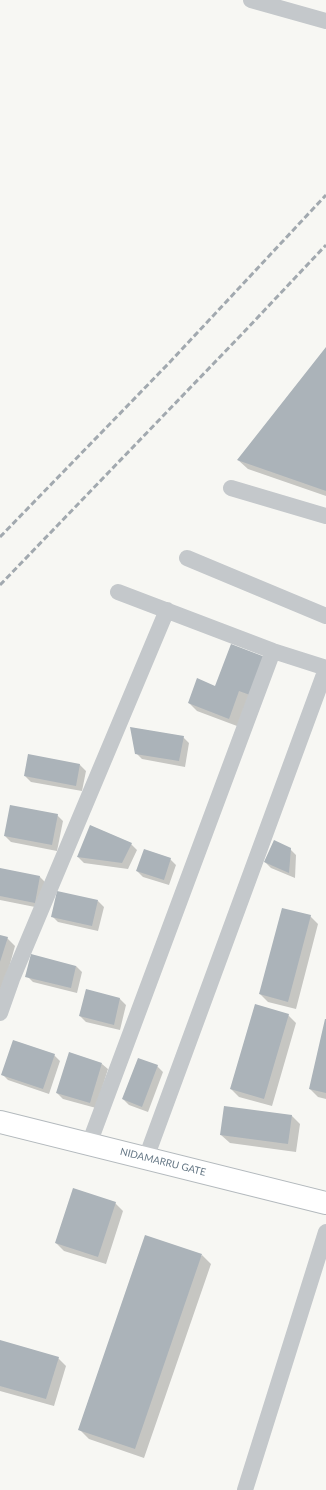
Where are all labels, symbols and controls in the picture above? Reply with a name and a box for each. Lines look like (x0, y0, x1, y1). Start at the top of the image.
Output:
street label: NIDAMARRU GATE (119, 1146, 207, 1178)

